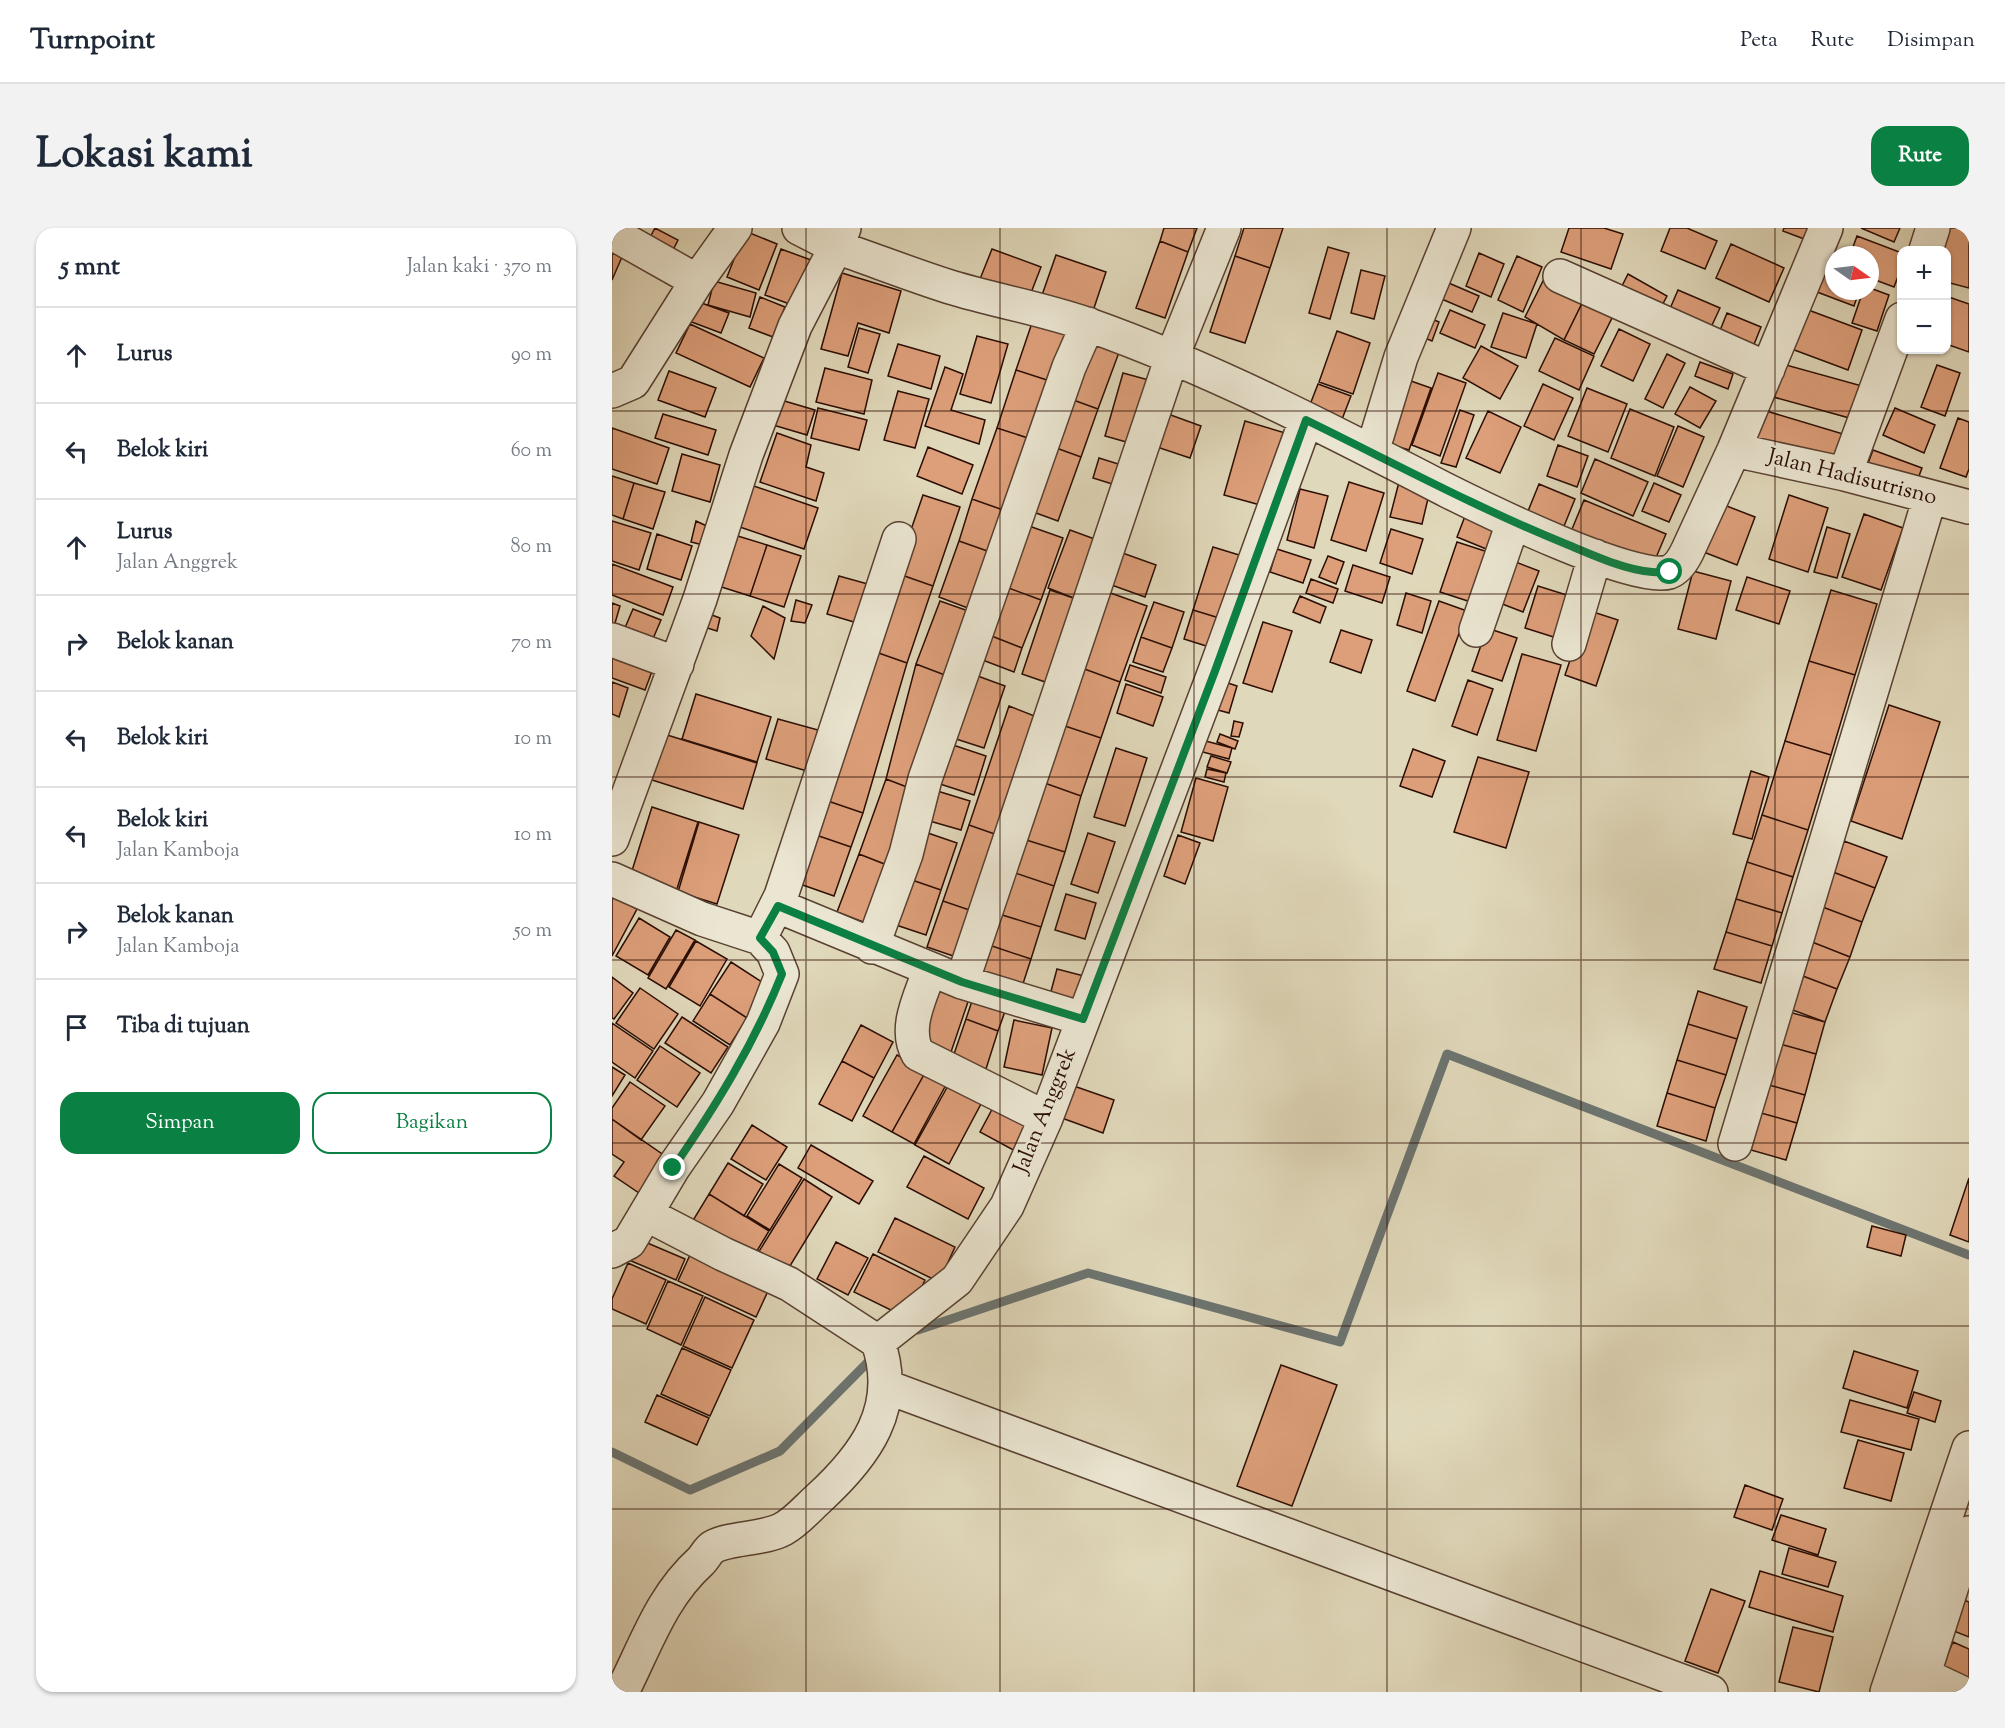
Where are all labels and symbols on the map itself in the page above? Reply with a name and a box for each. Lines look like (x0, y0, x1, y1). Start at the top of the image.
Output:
north arrow (1825, 246, 1879, 300)
street label: Jalan Hadisutrisno (1763, 441, 1940, 514)
route start (1656, 558, 1682, 584)
street label: Jalan Anggrek (1006, 1043, 1086, 1180)
route end (659, 1154, 685, 1180)

